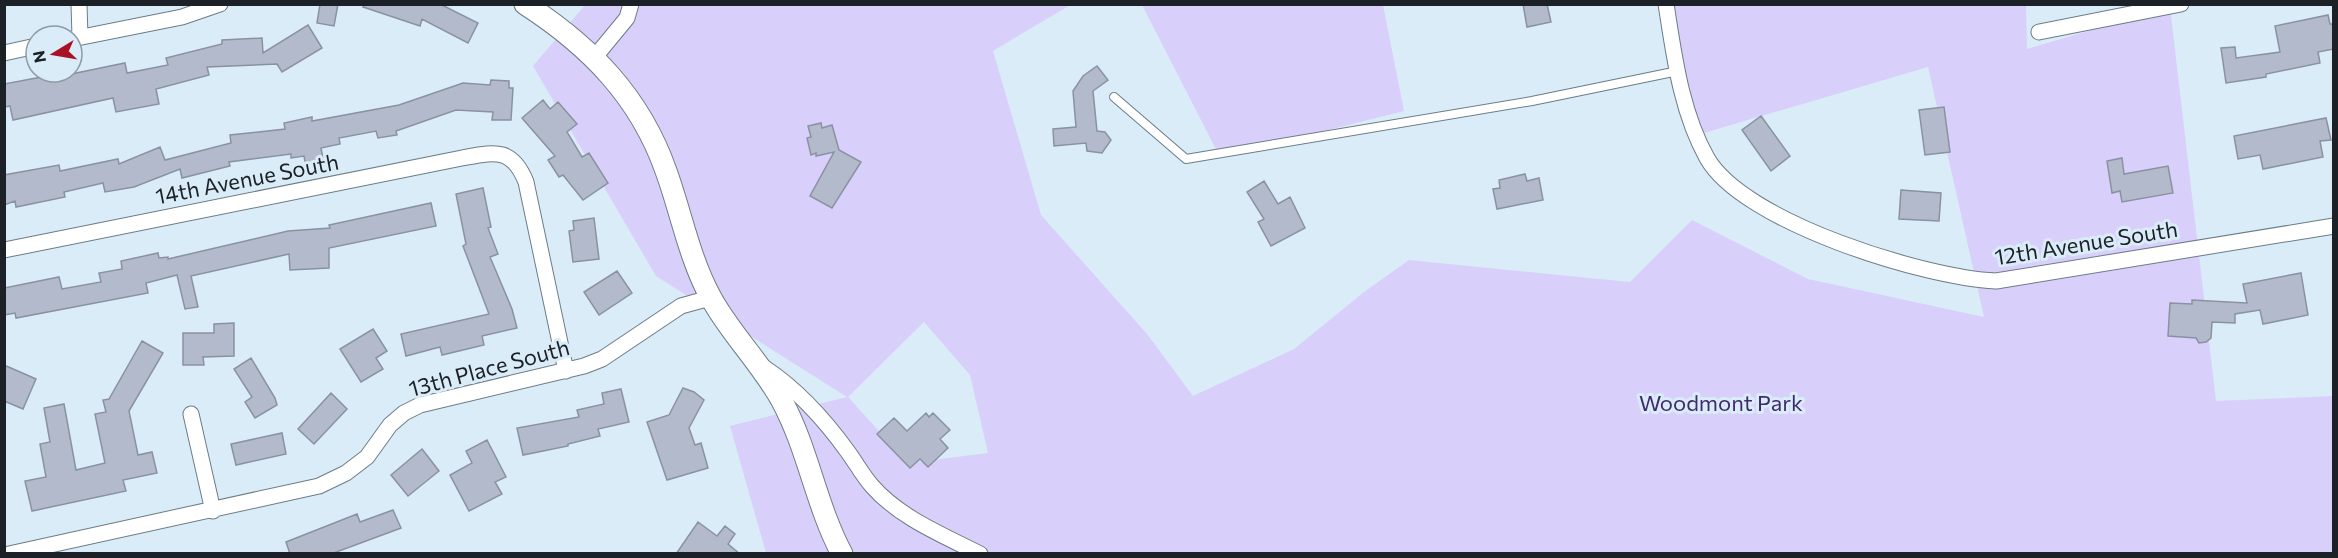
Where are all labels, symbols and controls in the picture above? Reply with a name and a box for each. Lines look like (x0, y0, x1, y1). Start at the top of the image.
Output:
north arrow (24, 24, 84, 84)
text: N (28, 49, 49, 65)
street label: 14th Avenue South (153, 148, 341, 210)
street label: 12th Avenue South (1992, 215, 2179, 270)
street label: 13th Place South (406, 333, 572, 402)
park label: Woodmont Park (1639, 389, 1803, 416)

